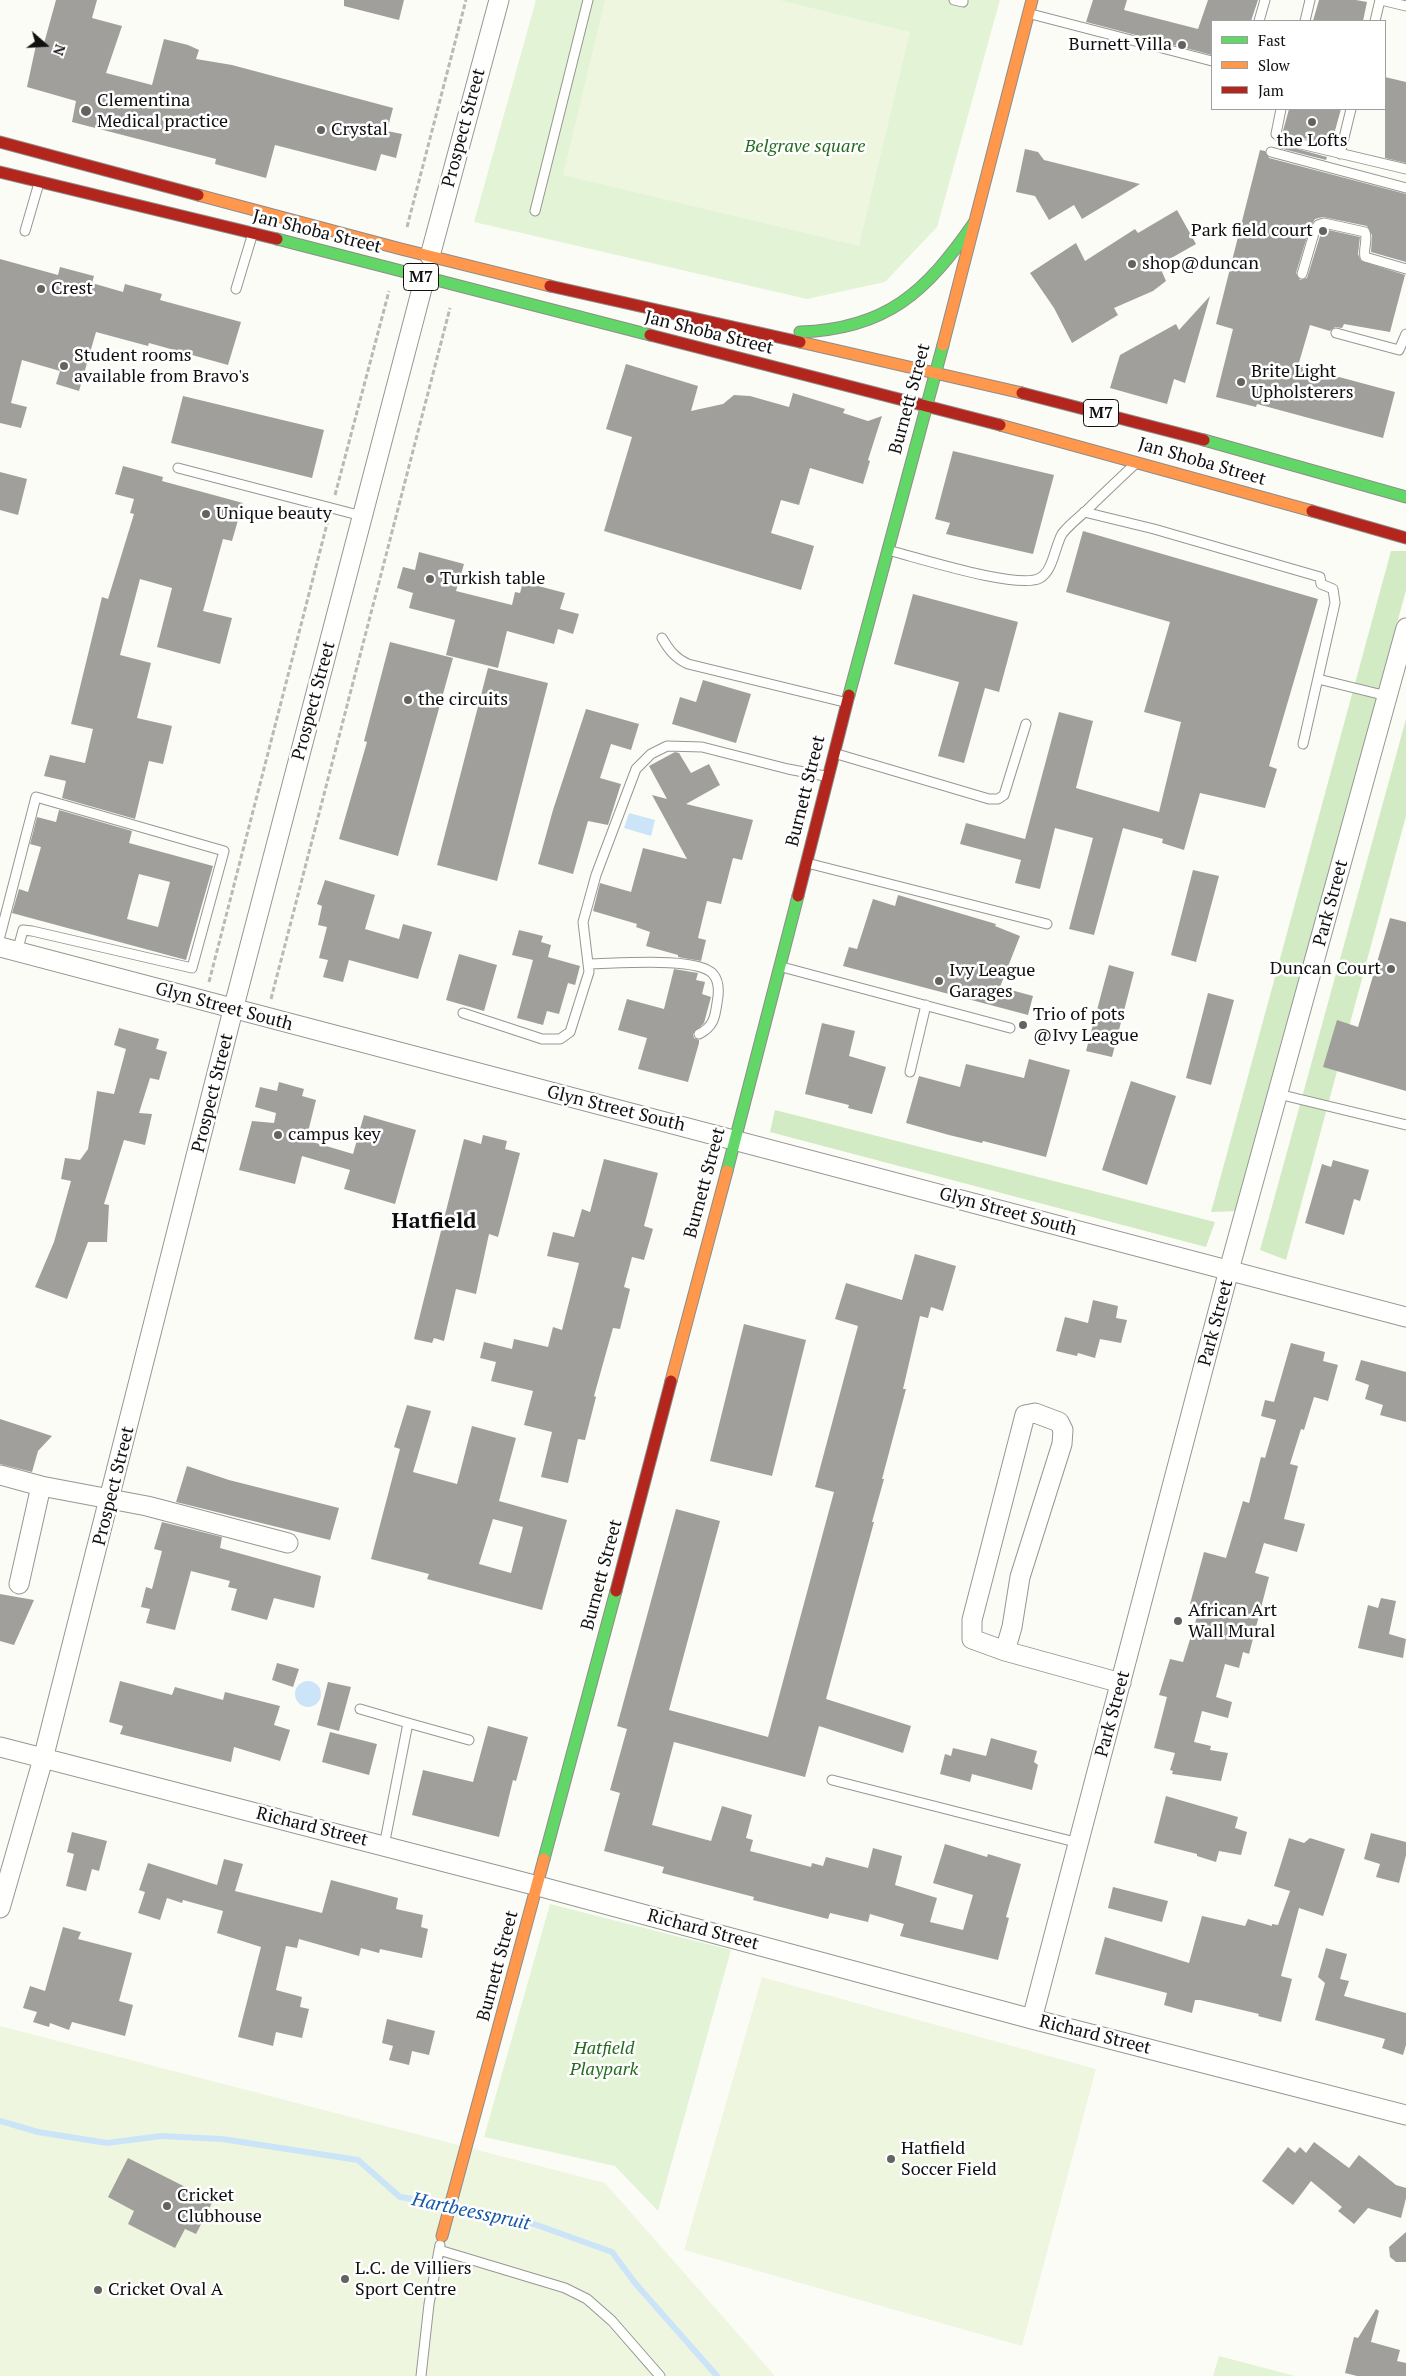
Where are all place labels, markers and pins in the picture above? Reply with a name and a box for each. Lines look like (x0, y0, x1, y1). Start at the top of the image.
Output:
place label: Burnett Villa (1069, 34, 1172, 56)
marker: Burnett Villa (1176, 39, 1188, 51)
place label: Clementina Medical practice (97, 90, 228, 132)
marker: Clementina Medical practice (79, 104, 93, 118)
marker: the Lofts (1306, 116, 1318, 128)
place label: Crystal (331, 119, 388, 141)
marker: Crystal (315, 124, 327, 136)
place label: the Lofts (1277, 130, 1347, 152)
place label: Park field court (1191, 220, 1313, 242)
marker: Park field court (1317, 225, 1329, 237)
place label: shop@duncan (1142, 253, 1259, 275)
marker: shop@duncan (1126, 258, 1138, 270)
place label: Crest (51, 278, 93, 300)
marker: Crest (35, 283, 47, 295)
place label: Student rooms available from Bravo's (74, 345, 249, 388)
marker: Student rooms available from Bravo's (58, 360, 70, 372)
place label: Brite Light Upholsterers (1251, 361, 1353, 404)
marker: Brite Light Upholsterers (1235, 376, 1247, 388)
place label: Unique beauty (216, 503, 332, 525)
marker: Unique beauty (200, 508, 212, 520)
place label: Turkish table (440, 568, 545, 590)
marker: Turkish table (424, 573, 436, 585)
place label: the circuits (418, 689, 508, 711)
marker: the circuits (402, 694, 414, 706)
place label: Duncan Court (1270, 958, 1381, 980)
place label: Ivy League Garages (949, 960, 1035, 1002)
marker: Duncan Court (1385, 963, 1397, 975)
marker: Ivy League Garages (933, 975, 945, 987)
place label: Trio of pots @Ivy League (1033, 1004, 1138, 1046)
marker: Trio of pots @Ivy League (1017, 1019, 1029, 1031)
place label: campus key (288, 1124, 381, 1146)
marker: campus key (272, 1129, 284, 1141)
place label: African Art Wall Mural (1188, 1600, 1277, 1642)
marker: African Art Wall Mural (1172, 1615, 1184, 1627)
place label: Hatfield Soccer Field (901, 2138, 997, 2180)
marker: Hatfield Soccer Field (885, 2153, 897, 2165)
place label: Cricket Clubhouse (177, 2185, 262, 2228)
marker: Cricket Clubhouse (161, 2200, 173, 2212)
place label: L.C. de Villiers Sport Centre (355, 2258, 472, 2300)
marker: L.C. de Villiers Sport Centre (339, 2273, 351, 2285)
place label: Cricket Oval A (108, 2279, 223, 2301)
marker: Cricket Oval A (92, 2284, 104, 2296)

